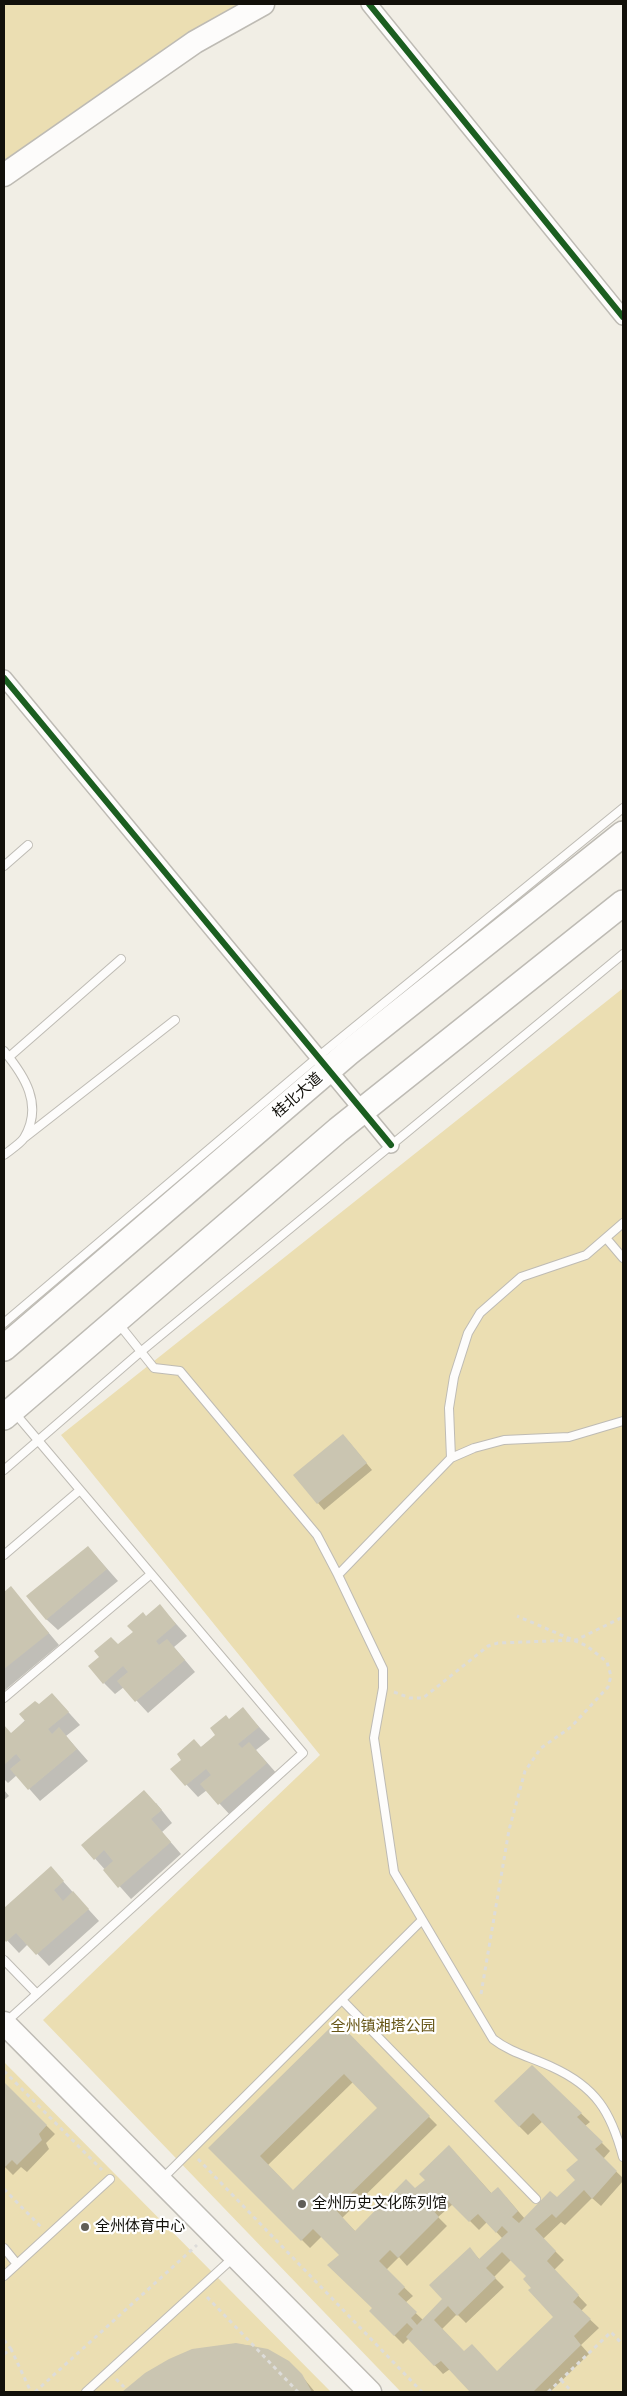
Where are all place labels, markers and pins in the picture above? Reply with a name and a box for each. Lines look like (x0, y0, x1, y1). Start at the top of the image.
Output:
place label: 全州历史文化陈列馆 (312, 2195, 447, 2213)
marker: 全州历史文化陈列馆 (296, 2198, 308, 2210)
place label: 全州体育中心 (95, 2218, 185, 2236)
marker: 全州体育中心 (79, 2221, 91, 2233)

